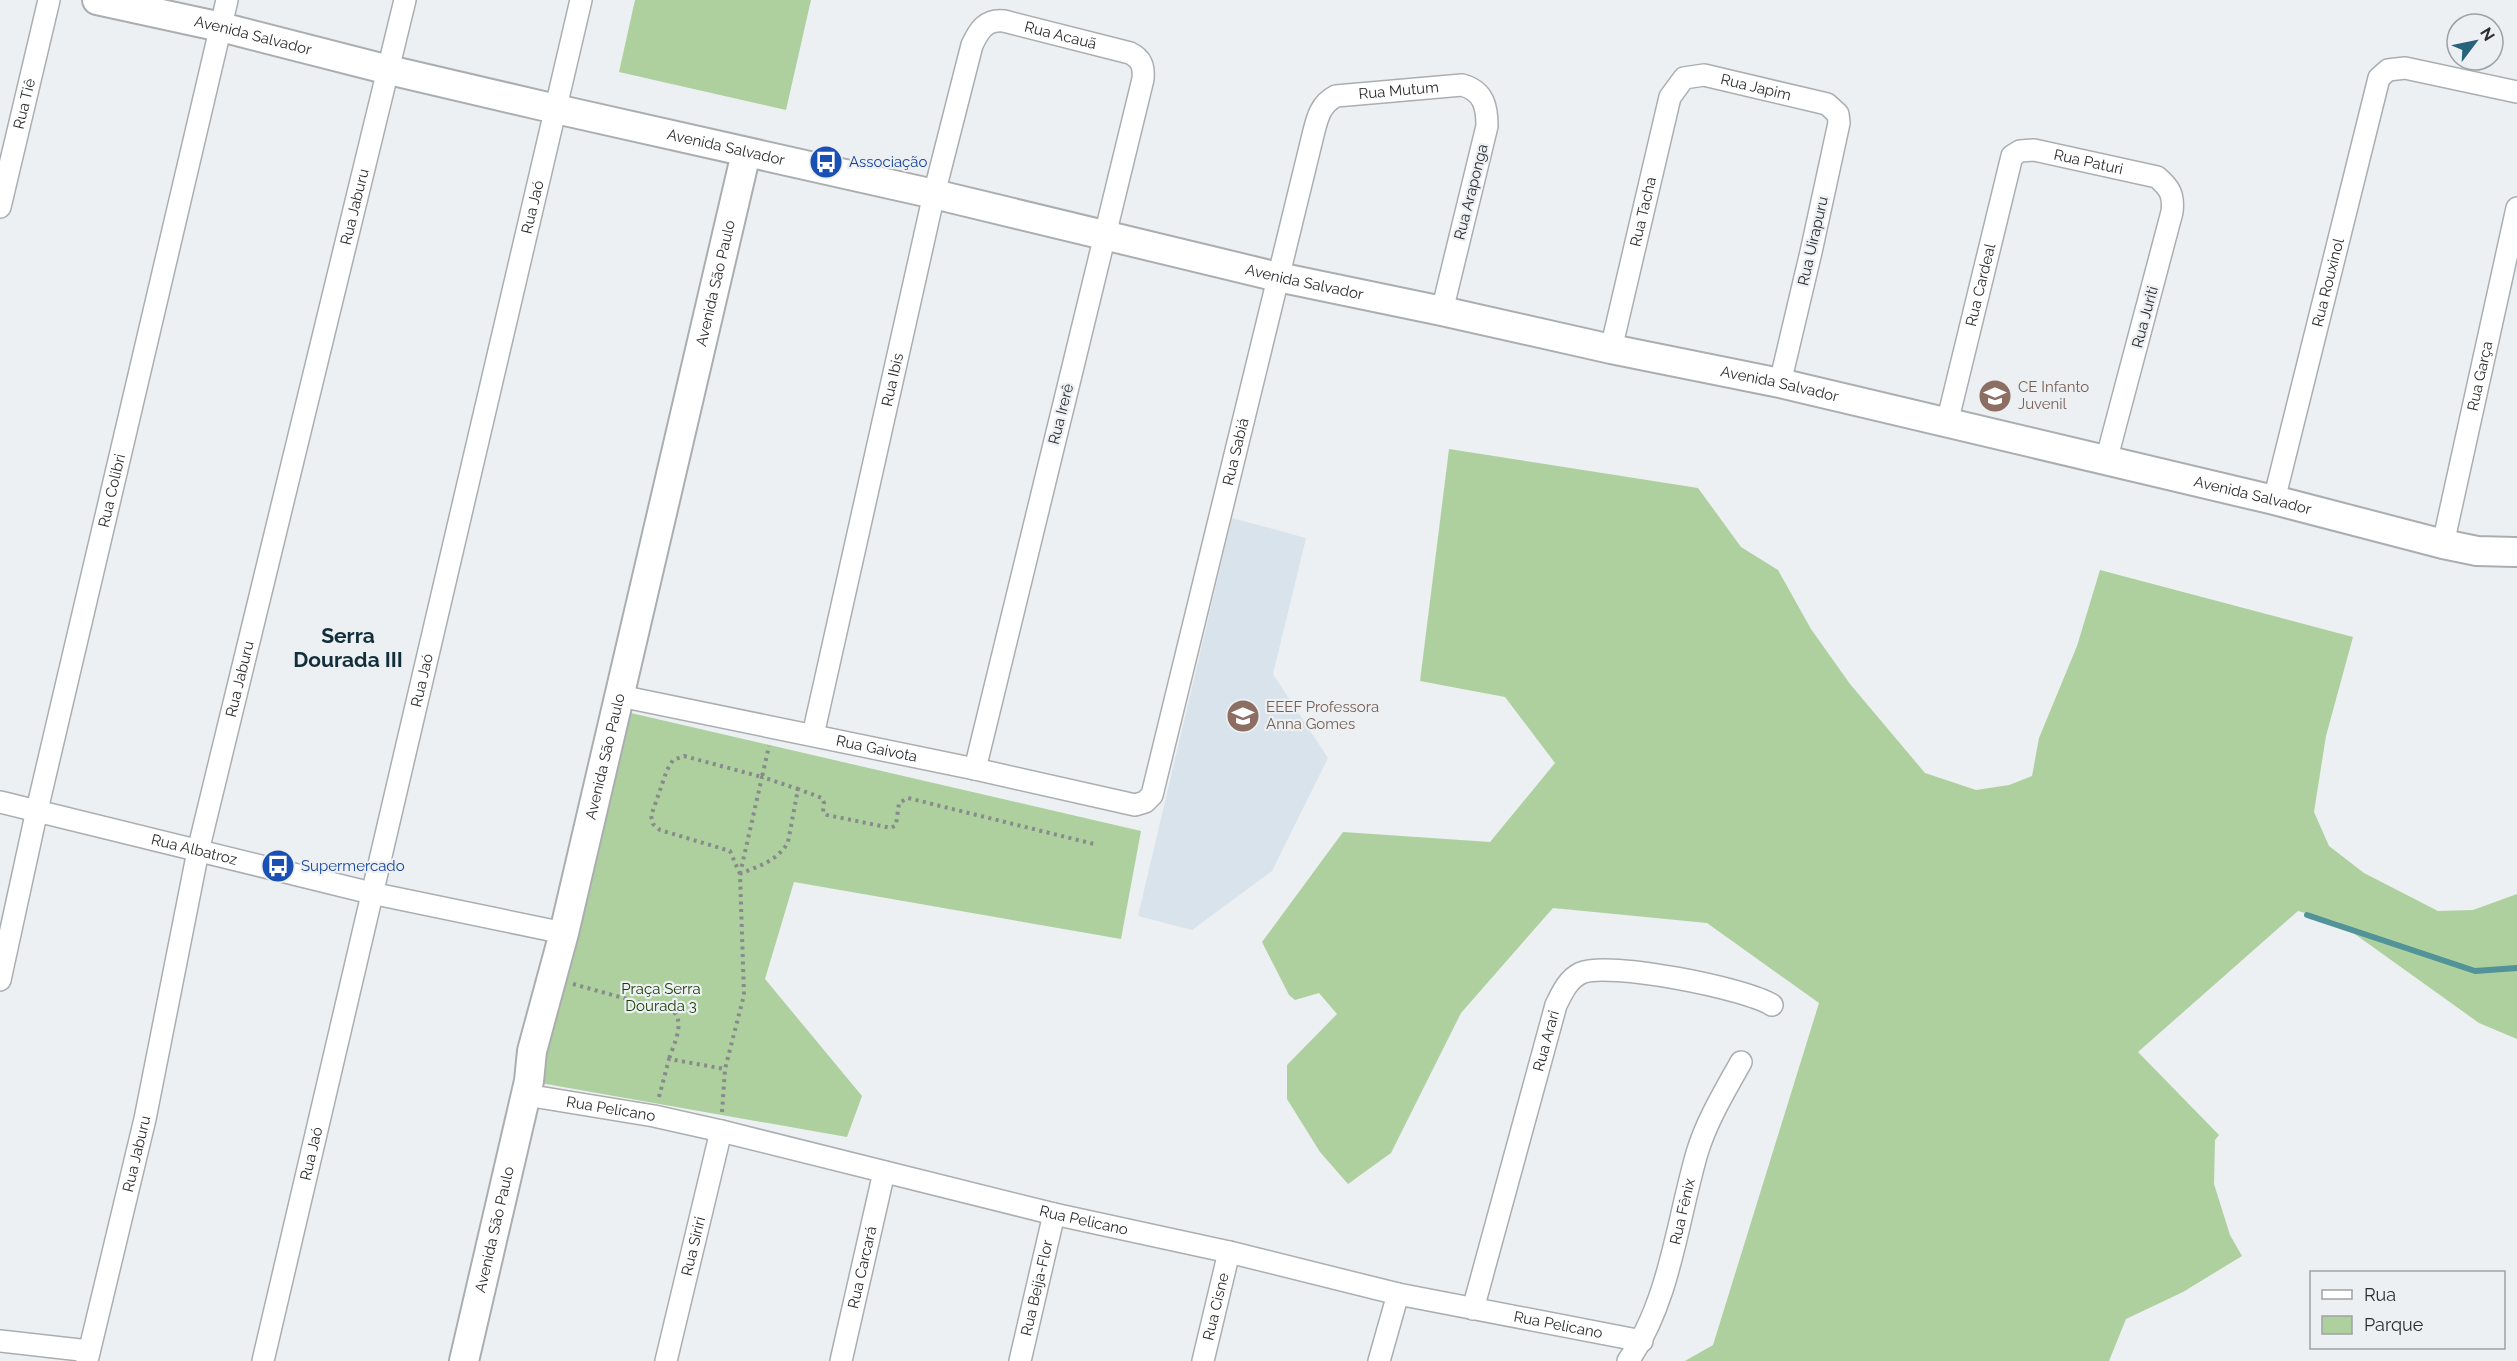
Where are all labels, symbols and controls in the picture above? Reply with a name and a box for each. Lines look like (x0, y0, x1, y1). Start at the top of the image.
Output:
street label: Avenida Salvador (193, 12, 314, 59)
north arrow (2445, 12, 2505, 72)
street label: Rua Acauã (1023, 18, 1098, 53)
text: N (2476, 24, 2499, 45)
street label: Rua Japim (1719, 70, 1793, 104)
street label: Rua Tiê (10, 77, 39, 131)
street label: Rua Mutum (1358, 78, 1439, 103)
street label: Avenida Salvador (665, 125, 787, 169)
street label: Rua Araponga (1450, 142, 1492, 242)
bus stop icon: Associação (808, 144, 844, 180)
street label: Rua Paturi (2052, 146, 2125, 178)
place label: Associação (849, 153, 928, 171)
street label: Rua Jaburu (337, 167, 373, 247)
street label: Rua Tacha (1626, 175, 1660, 248)
street label: Rua Jaó (518, 178, 548, 236)
street label: Rua Uirapuru (1794, 195, 1832, 287)
street label: Avenida São Paulo (692, 218, 739, 348)
street label: Rua Rouxinol (2308, 236, 2348, 329)
street label: Rua Cardeal (1962, 241, 2000, 328)
street label: Avenida Salvador (1244, 260, 1366, 304)
street label: Rua Juriti (2128, 284, 2162, 350)
street label: Rua Garça (2464, 339, 2496, 413)
street label: Rua Ibis (878, 351, 907, 408)
street label: Avenida Salvador (1719, 362, 1841, 406)
school or university icon: CE Infanto Juvenil (1977, 378, 2013, 414)
place label: CE Infanto Juvenil (2018, 378, 2089, 413)
street label: Rua Irerê (1045, 382, 1077, 446)
street label: Rua Sabiá (1219, 416, 1253, 487)
street label: Rua Colibri (95, 452, 129, 529)
street label: Avenida Salvador (2192, 472, 2314, 519)
district label: Serra Dourada III (293, 623, 403, 672)
street label: Rua Jaburu (222, 639, 258, 719)
street label: Rua Jaó (407, 652, 437, 709)
street label: Avenida São Paulo (582, 692, 629, 821)
school or university icon: EEEF Professora Anna Gomes (1225, 698, 1261, 734)
place label: EEEF Professora Anna Gomes (1266, 698, 1379, 733)
street label: Rua Gaivota (834, 732, 919, 766)
street label: Rua Albatroz (149, 830, 239, 869)
bus stop icon: Supermercado (260, 848, 296, 884)
place label: Supermercado (301, 857, 405, 875)
park label: Praça Serra Dourada 3 (621, 980, 701, 1015)
street label: Rua Arari (1529, 1008, 1563, 1073)
street label: Rua Pelicano (565, 1093, 657, 1125)
street label: Rua Jaburu (119, 1114, 154, 1194)
street label: Rua Jaó (297, 1125, 326, 1182)
street label: Avenida São Paulo (471, 1165, 518, 1294)
street label: Rua Fênix (1666, 1176, 1699, 1247)
street label: Rua Pelicano (1038, 1202, 1130, 1239)
street label: Rua Siriri (678, 1215, 709, 1278)
street label: Rua Carcará (844, 1224, 880, 1310)
street label: Rua Beija-Flor (1017, 1238, 1057, 1338)
street label: Rua Cisne (1199, 1271, 1233, 1342)
legend (2310, 1271, 2505, 1349)
text: Rua (2364, 1284, 2396, 1305)
street label: Rua Pelicano (1512, 1308, 1604, 1342)
text: Parque (2364, 1314, 2424, 1335)

